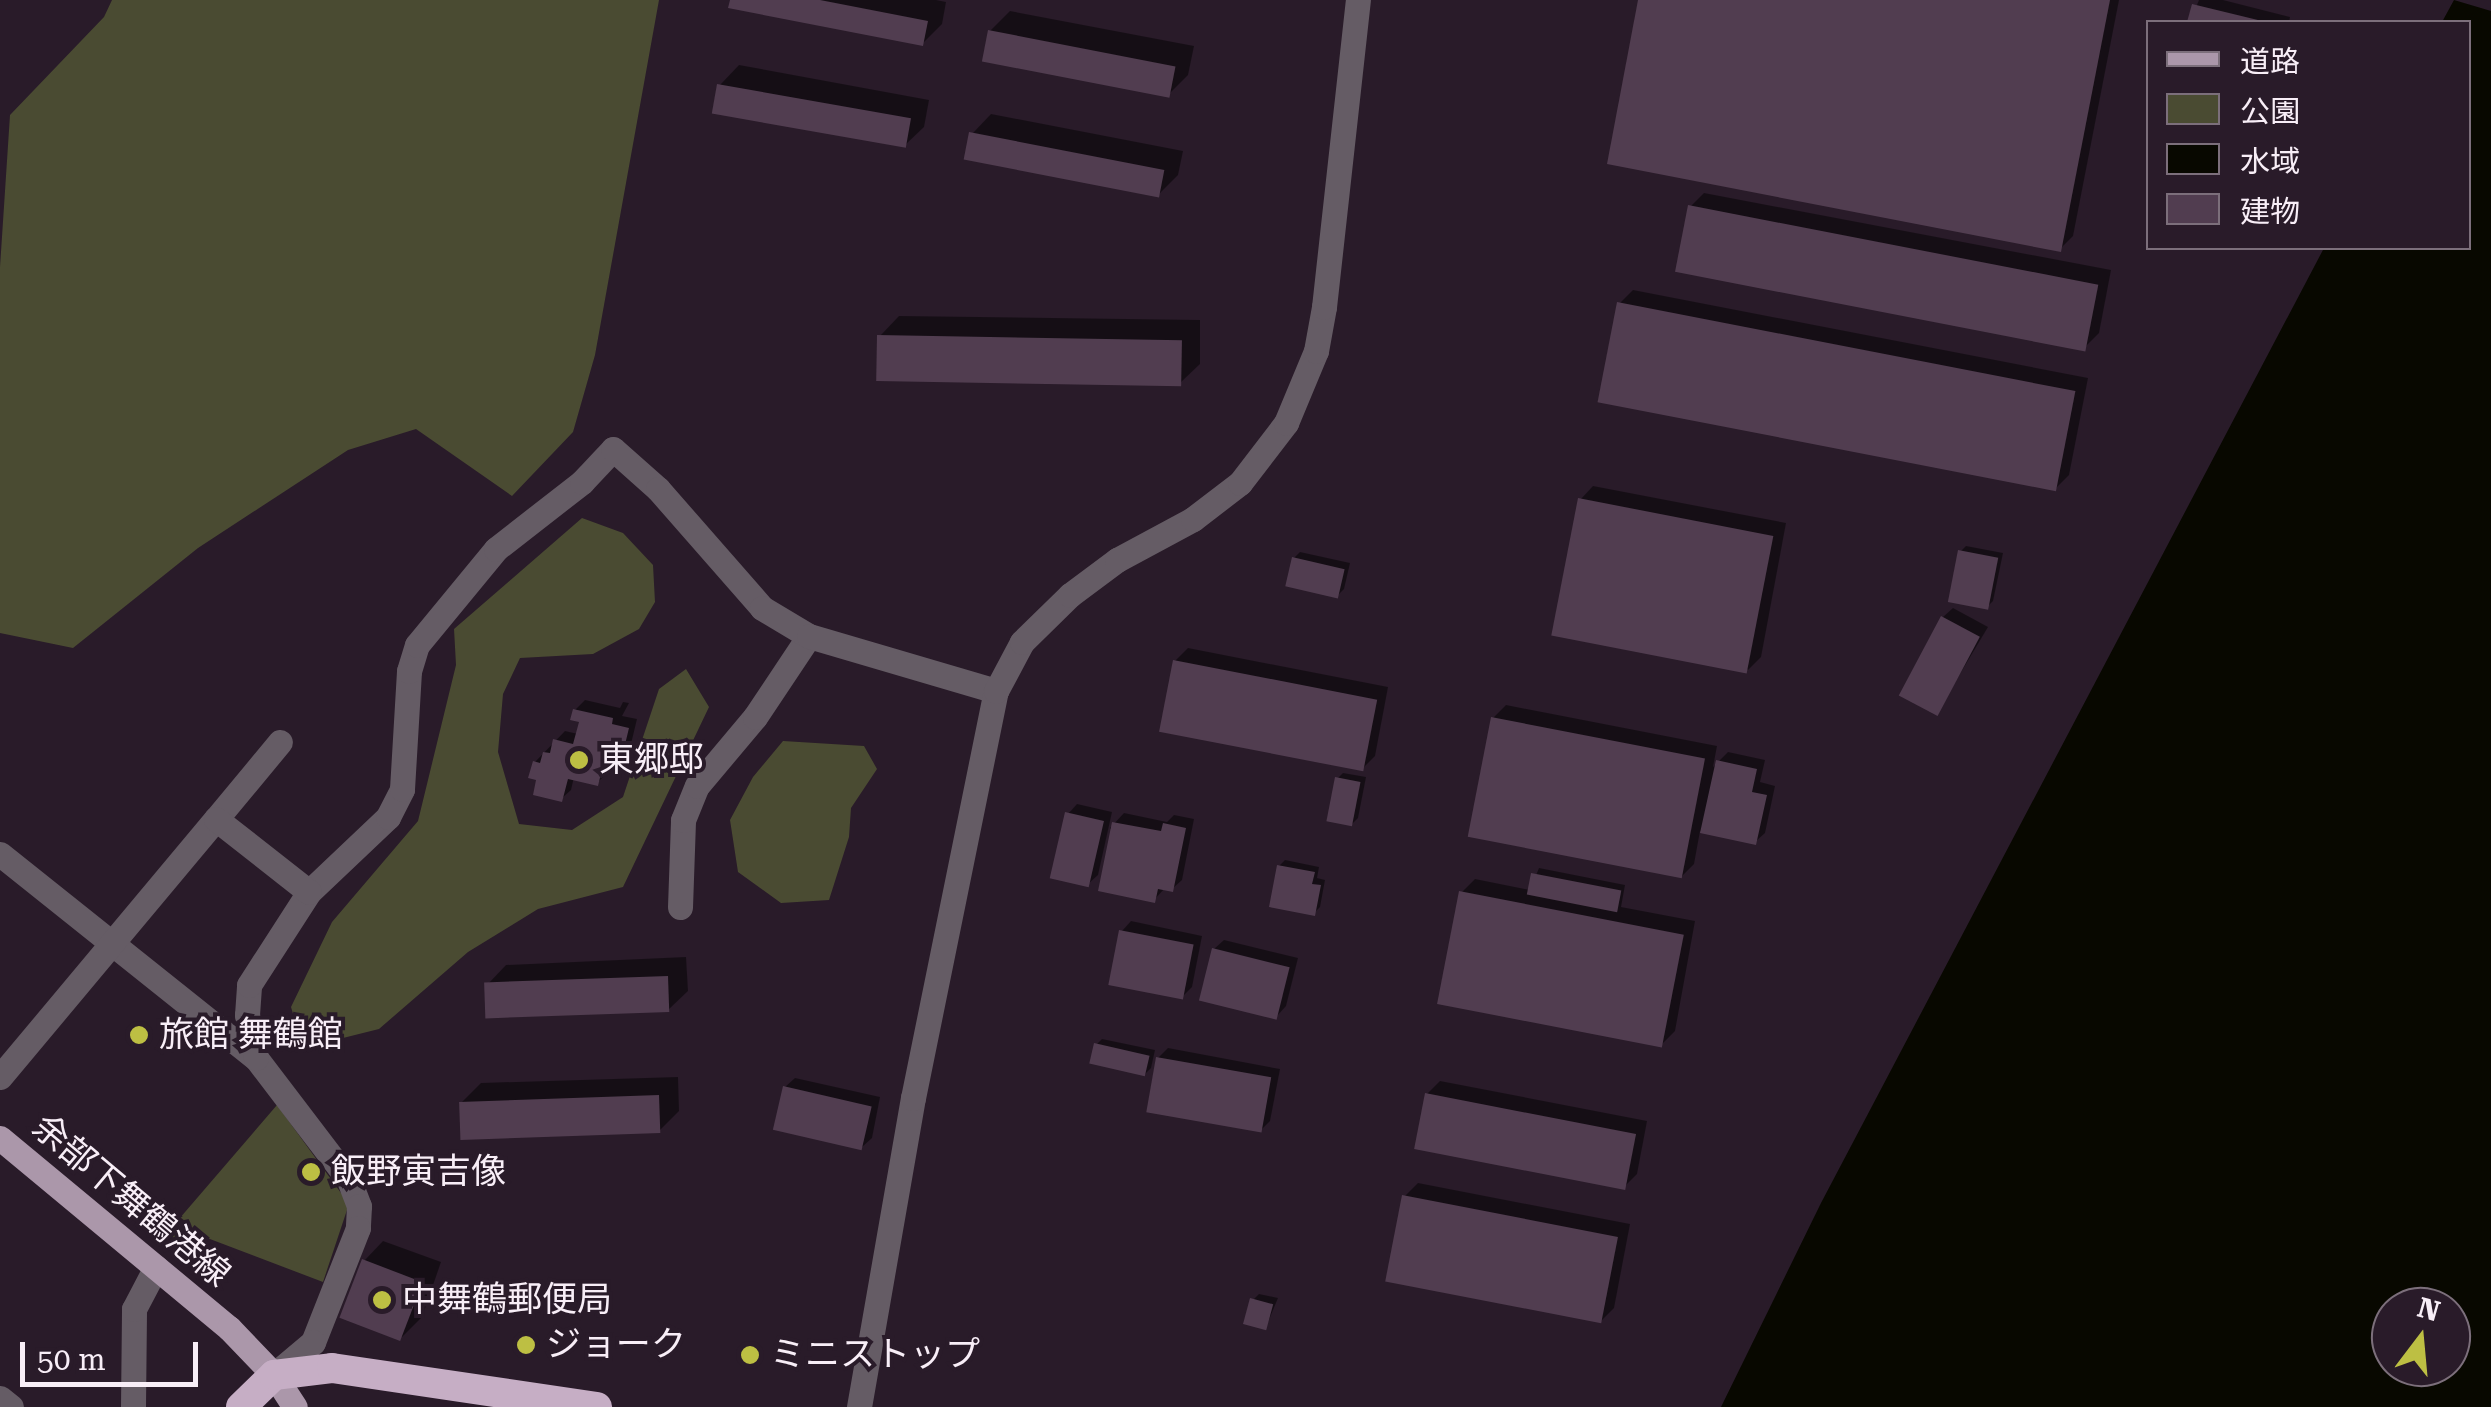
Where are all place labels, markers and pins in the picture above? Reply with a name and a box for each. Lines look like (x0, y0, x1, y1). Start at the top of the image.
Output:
place label: 東郷邸 (599, 739, 704, 781)
marker: 東郷邸 (568, 749, 590, 771)
place label: 旅館 舞鶴館 (159, 1014, 343, 1056)
marker: 旅館 舞鶴館 (128, 1024, 150, 1046)
place label: 飯野寅吉像 (331, 1151, 506, 1193)
marker: 飯野寅吉像 (300, 1161, 322, 1183)
place label: 中舞鶴郵便局 (402, 1279, 612, 1321)
marker: 中舞鶴郵便局 (371, 1289, 393, 1311)
place label: ジョーク (546, 1324, 686, 1366)
marker: ジョーク (515, 1334, 537, 1356)
place label: ミニストップ (770, 1334, 980, 1376)
marker: ミニストップ (739, 1344, 761, 1366)

